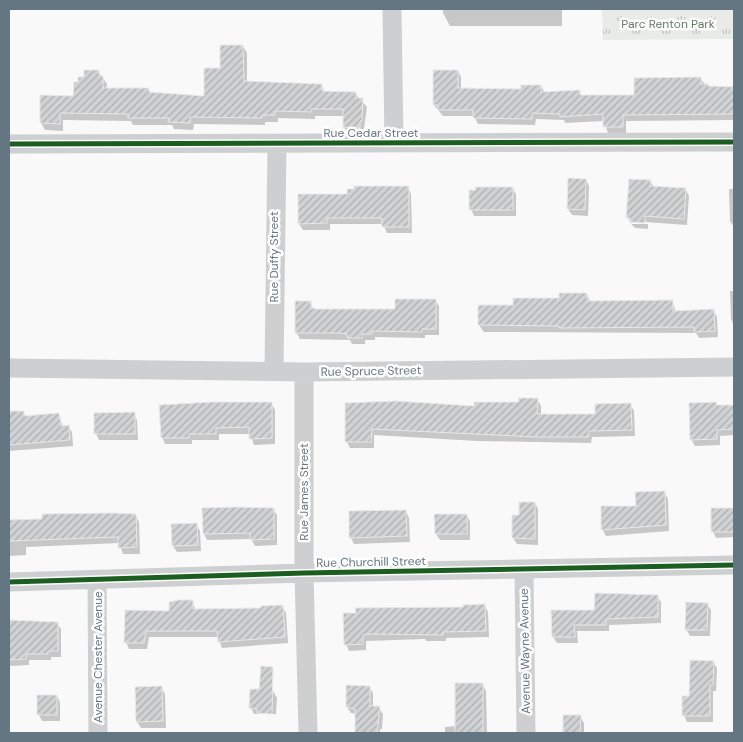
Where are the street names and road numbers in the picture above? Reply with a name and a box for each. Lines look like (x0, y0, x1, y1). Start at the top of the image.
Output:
street label: Rue Cedar Street (323, 125, 419, 141)
street label: Rue Duffy Street (266, 211, 282, 303)
street label: Rue Spruce Street (321, 362, 422, 380)
street label: Rue James Street (296, 443, 312, 541)
street label: Rue Churchill Street (316, 553, 426, 571)
street label: Avenue Wayne Avenue (516, 588, 534, 714)
street label: Avenue Chester Avenue (90, 591, 106, 723)

